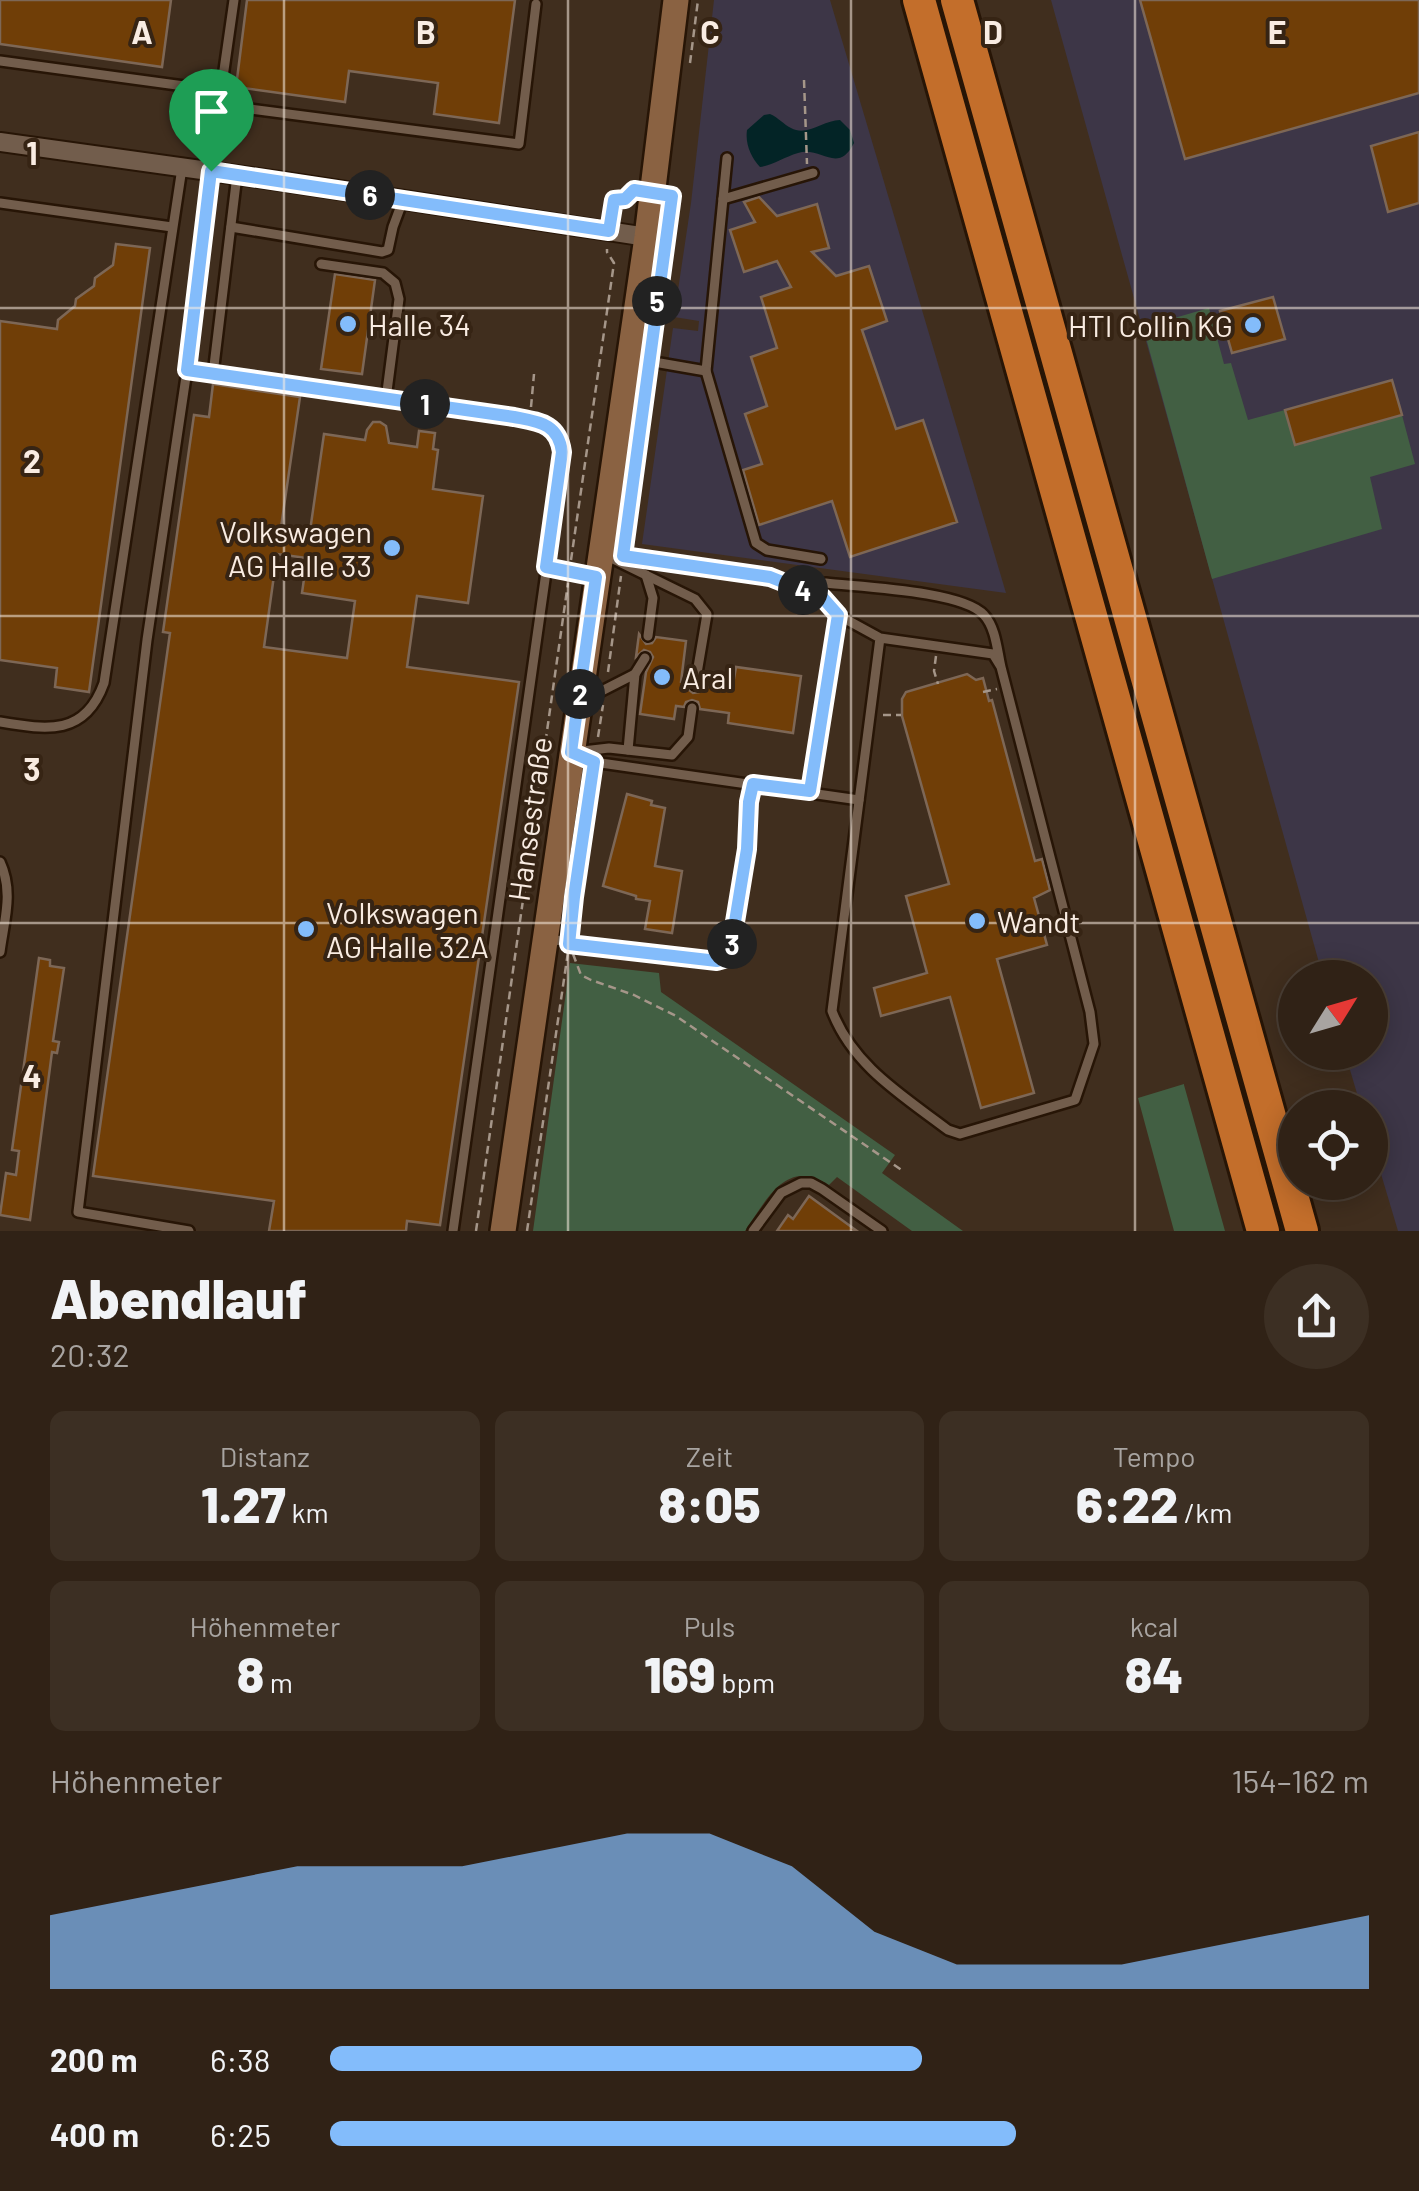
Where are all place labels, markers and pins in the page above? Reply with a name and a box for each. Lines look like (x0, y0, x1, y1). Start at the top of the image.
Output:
pin (169, 69, 254, 172)
pin: 6 (345, 170, 395, 220)
pin: 5 (632, 276, 682, 326)
place label: Halle 34 (368, 306, 471, 342)
place label: HTI Collin KG (1068, 307, 1233, 343)
marker: Halle 34 (337, 313, 359, 335)
marker: HTI Collin KG (1242, 314, 1264, 336)
pin: 1 (400, 379, 450, 429)
place label: Volkswagen AG Halle 33 (219, 513, 372, 583)
marker: Volkswagen AG Halle 33 (381, 537, 403, 559)
pin: 4 (778, 565, 828, 615)
place label: Aral (682, 659, 733, 695)
marker: Aral (651, 666, 673, 688)
pin: 2 (555, 669, 605, 719)
place label: Volkswagen AG Halle 32A (326, 894, 489, 964)
place label: Wandt (997, 903, 1081, 939)
marker: Wandt (966, 910, 988, 932)
marker: Volkswagen AG Halle 32A (295, 918, 317, 940)
pin: 3 (707, 919, 757, 969)

